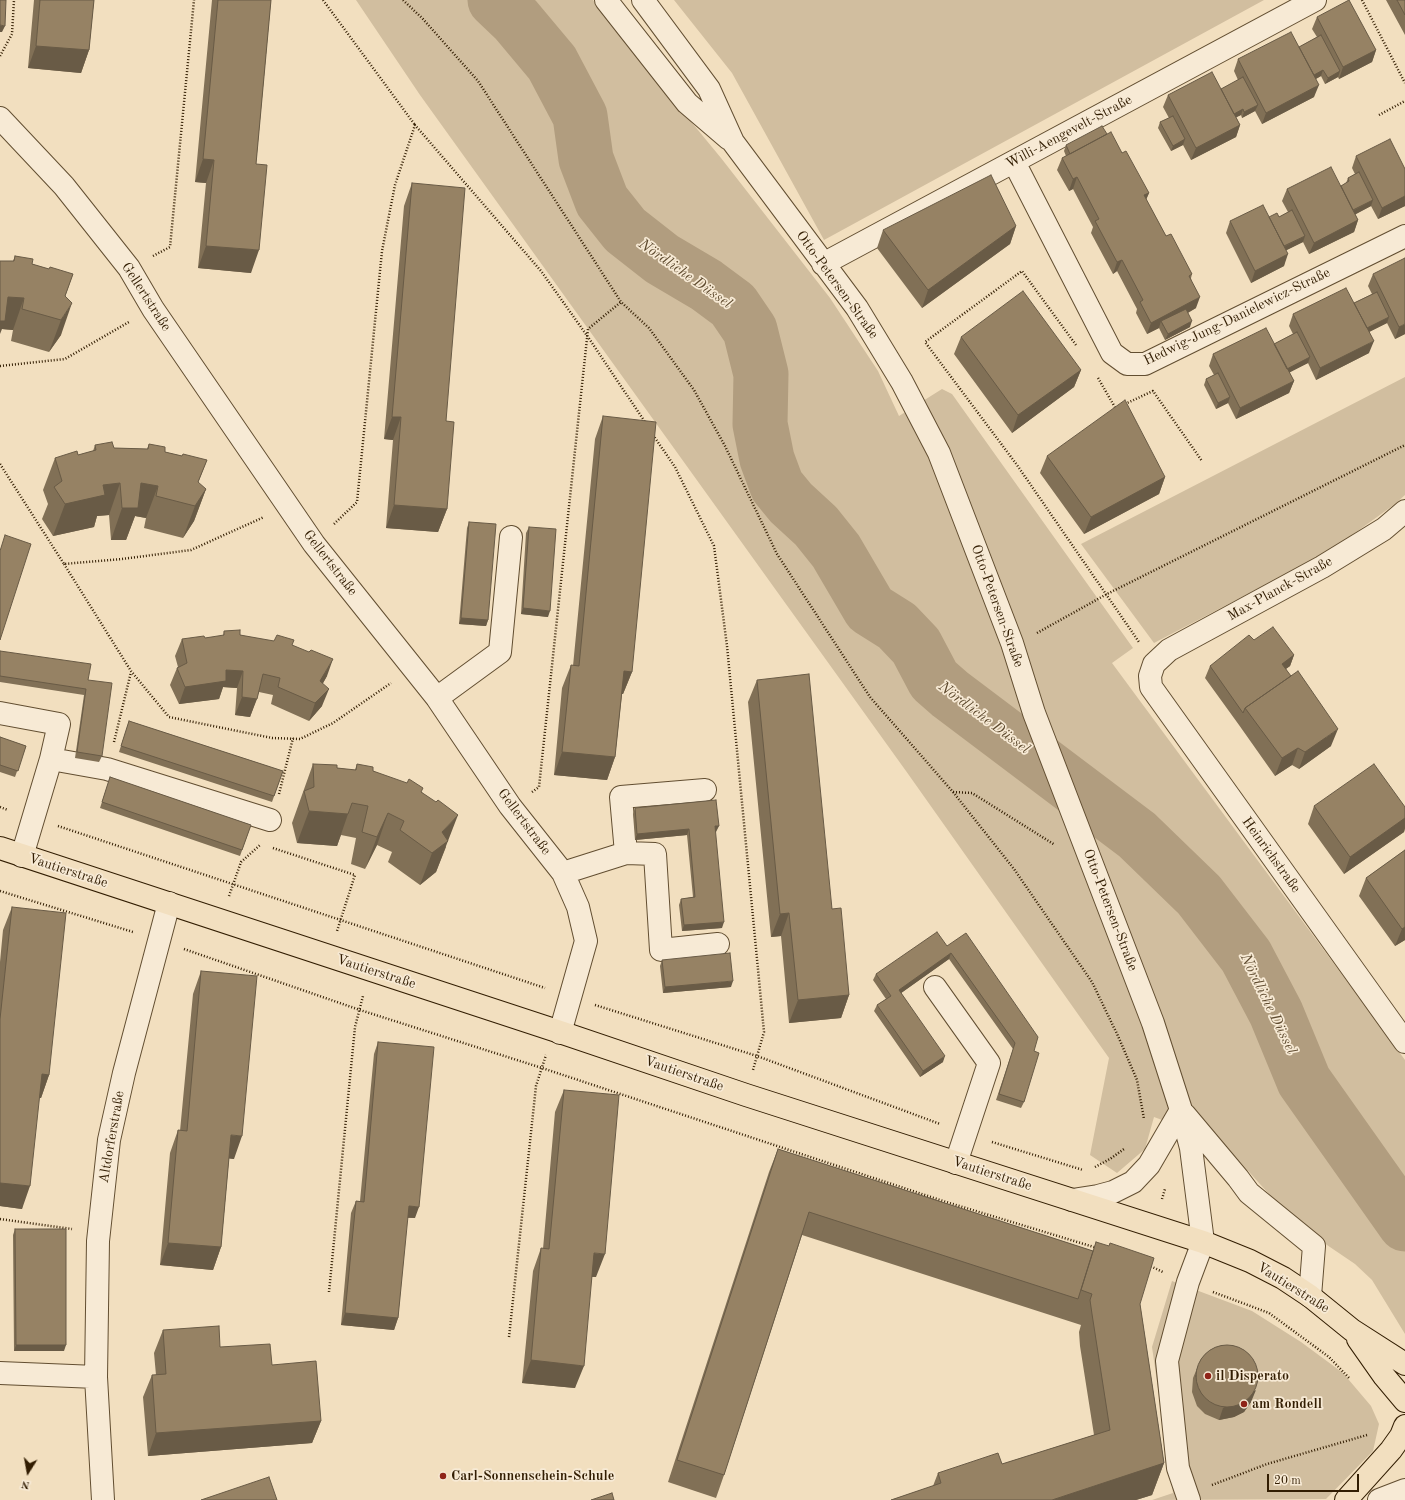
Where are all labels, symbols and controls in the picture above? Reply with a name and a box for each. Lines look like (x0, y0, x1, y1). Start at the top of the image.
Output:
street label: Willi-Aengevelt-Straße (1003, 92, 1135, 172)
street label: Otto-Petersen-Straße (792, 228, 882, 342)
water label: Nördliche Düssel (635, 235, 735, 313)
street label: Gellertstraße (118, 259, 174, 335)
street label: Hedwig-Jung-Danielewicz-Straße (1141, 264, 1333, 370)
street label: Gellertstraße (299, 527, 361, 599)
street label: Otto-Petersen-Straße (967, 542, 1027, 670)
street label: Max-Planck-Straße (1225, 553, 1335, 625)
water label: Nördliche Düssel (935, 678, 1033, 758)
street label: Gellertstraße (494, 786, 554, 858)
street label: Heinrichstraße (1238, 814, 1304, 896)
street label: Otto-Petersen-Straße (1079, 847, 1141, 973)
street label: Vautierstraße (26, 850, 110, 892)
street label: Vautierstraße (334, 951, 418, 993)
water label: Nördliche Düssel (1236, 951, 1300, 1057)
street label: Vautierstraße (642, 1053, 726, 1095)
street label: Altdorferstraße (96, 1089, 128, 1185)
street label: Vautierstraße (950, 1153, 1034, 1195)
street label: Vautierstraße (1254, 1259, 1332, 1317)
place label: il Disperato (1216, 1368, 1289, 1384)
marker: il Disperato (1203, 1371, 1213, 1381)
place label: am Rondell (1252, 1396, 1322, 1412)
marker: am Rondell (1239, 1399, 1249, 1409)
north arrow (8, 1452, 48, 1492)
scale bar (1269, 1466, 1361, 1492)
place label: Carl-Sonnenschein-Schule (451, 1468, 614, 1484)
marker: Carl-Sonnenschein-Schule (438, 1471, 448, 1481)
text: 20 m (1274, 1475, 1301, 1487)
text: N (20, 1478, 31, 1490)

